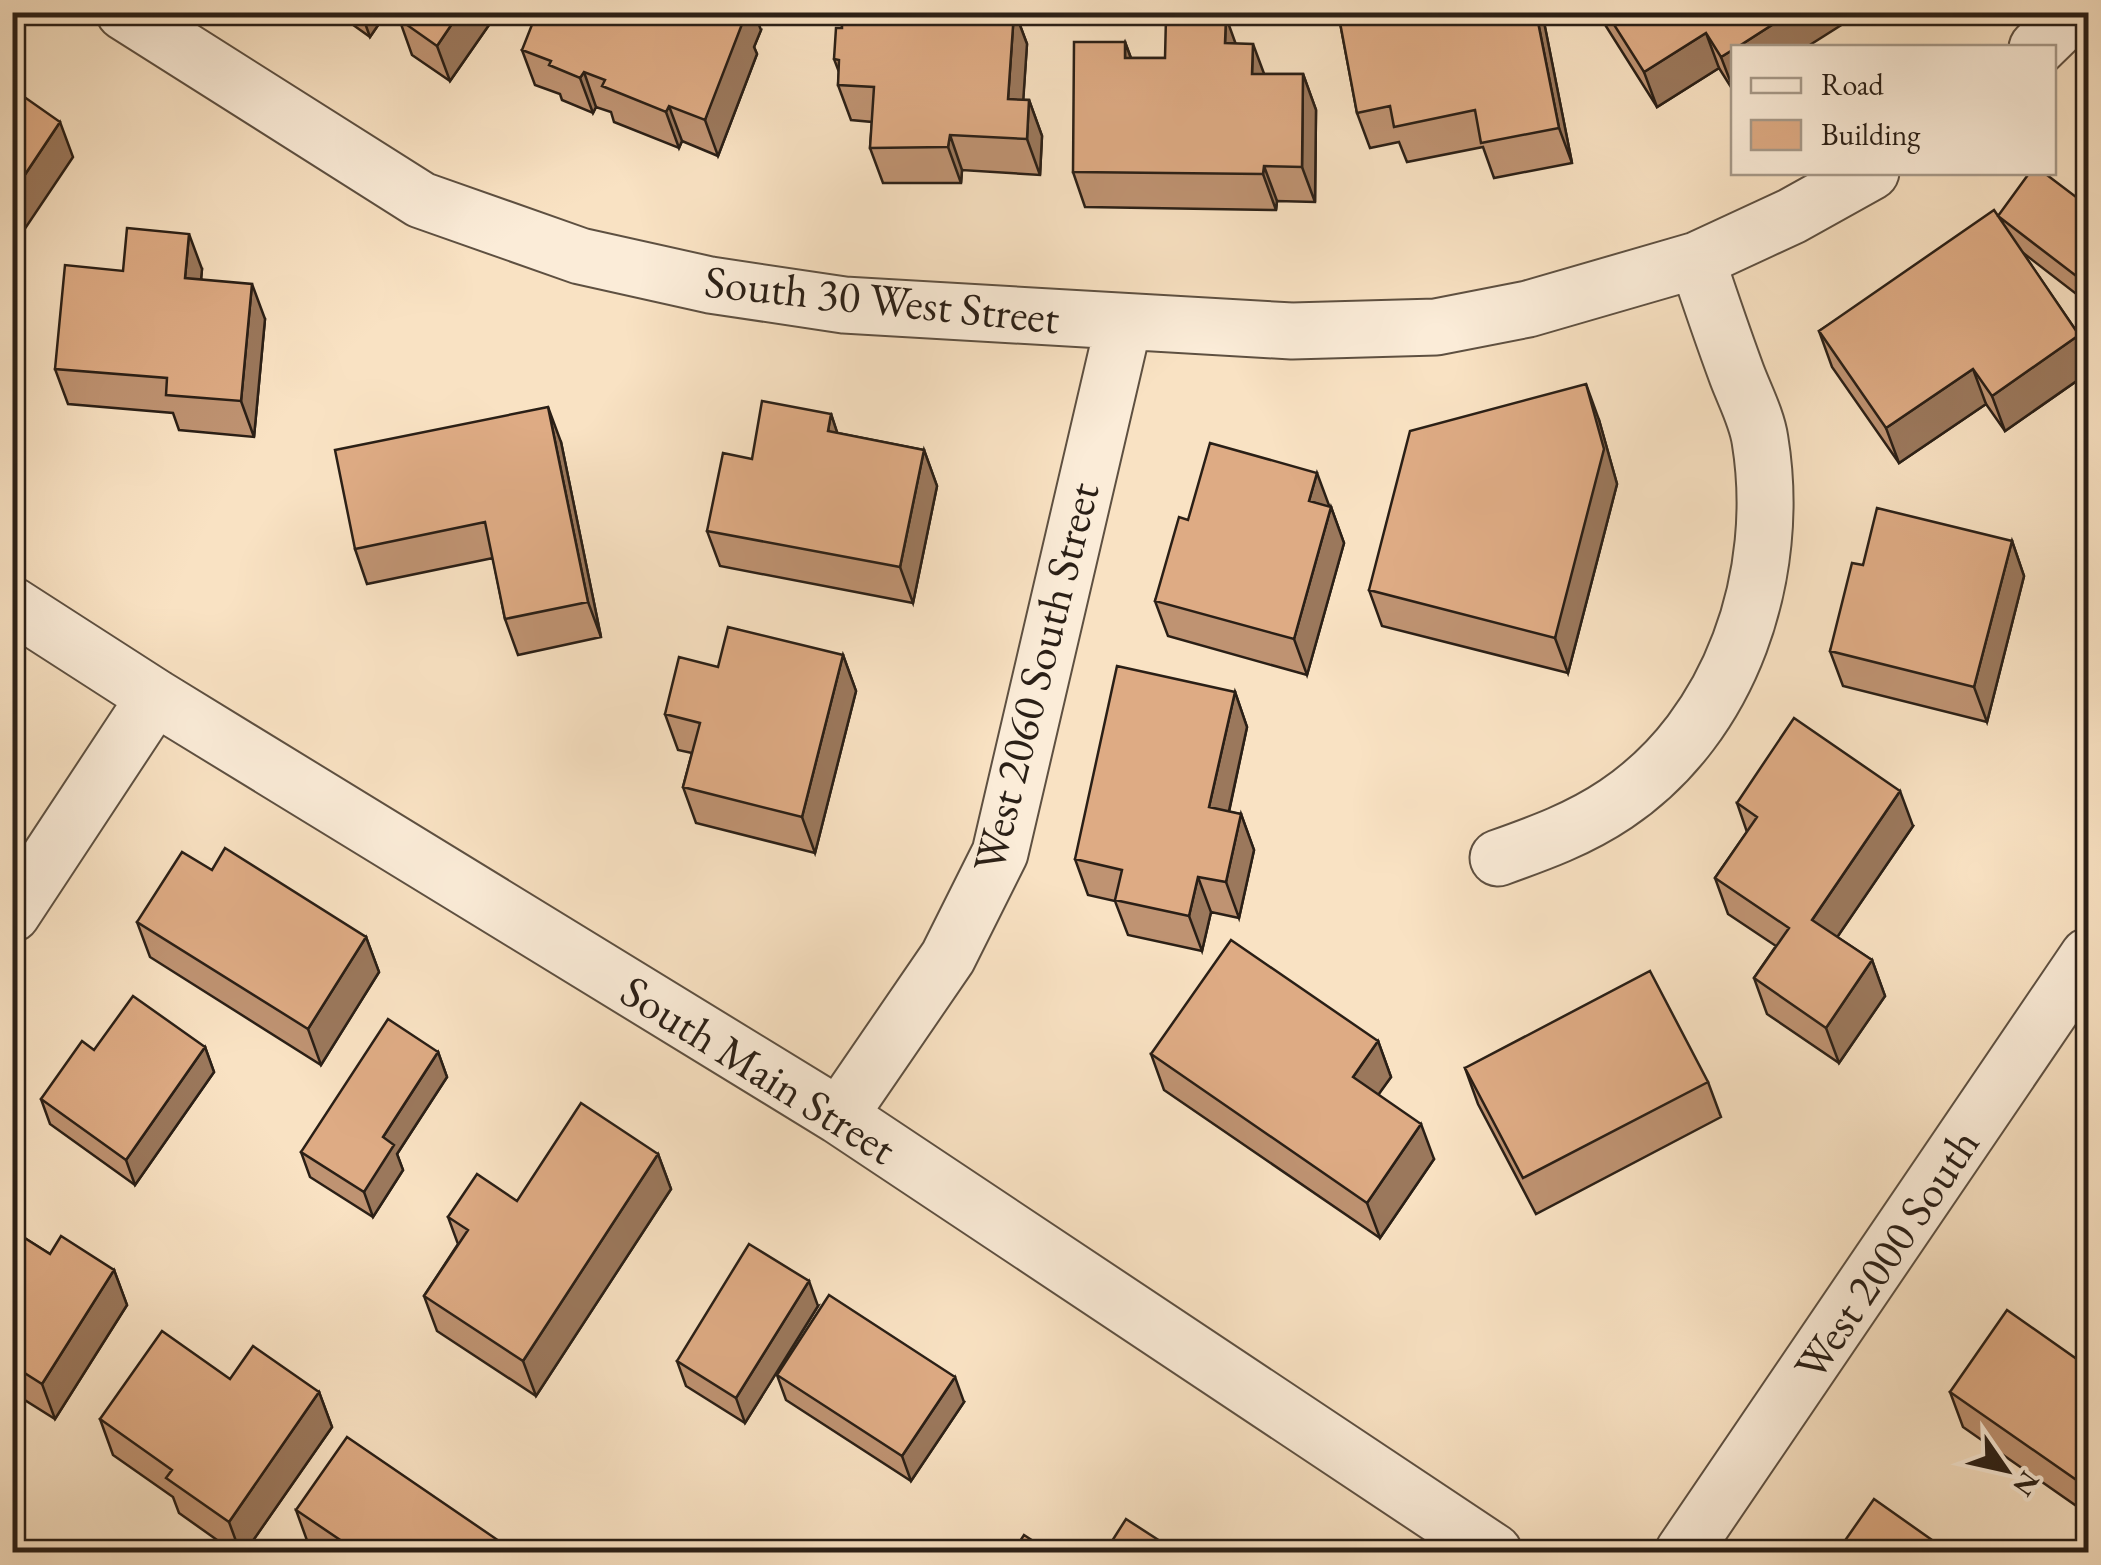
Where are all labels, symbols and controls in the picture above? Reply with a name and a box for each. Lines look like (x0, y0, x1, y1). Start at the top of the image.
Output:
legend (1731, 45, 2056, 175)
text: Road (1821, 65, 1885, 104)
text: Building (1821, 115, 1921, 154)
street label: South 30 West Street (702, 252, 1062, 346)
street label: West 2060 South Street (959, 476, 1111, 878)
street label: South Main Street (611, 961, 907, 1177)
street label: West 2000 South (1780, 1117, 1992, 1391)
north arrow (1956, 1420, 2056, 1520)
text: N (2005, 1465, 2048, 1504)

